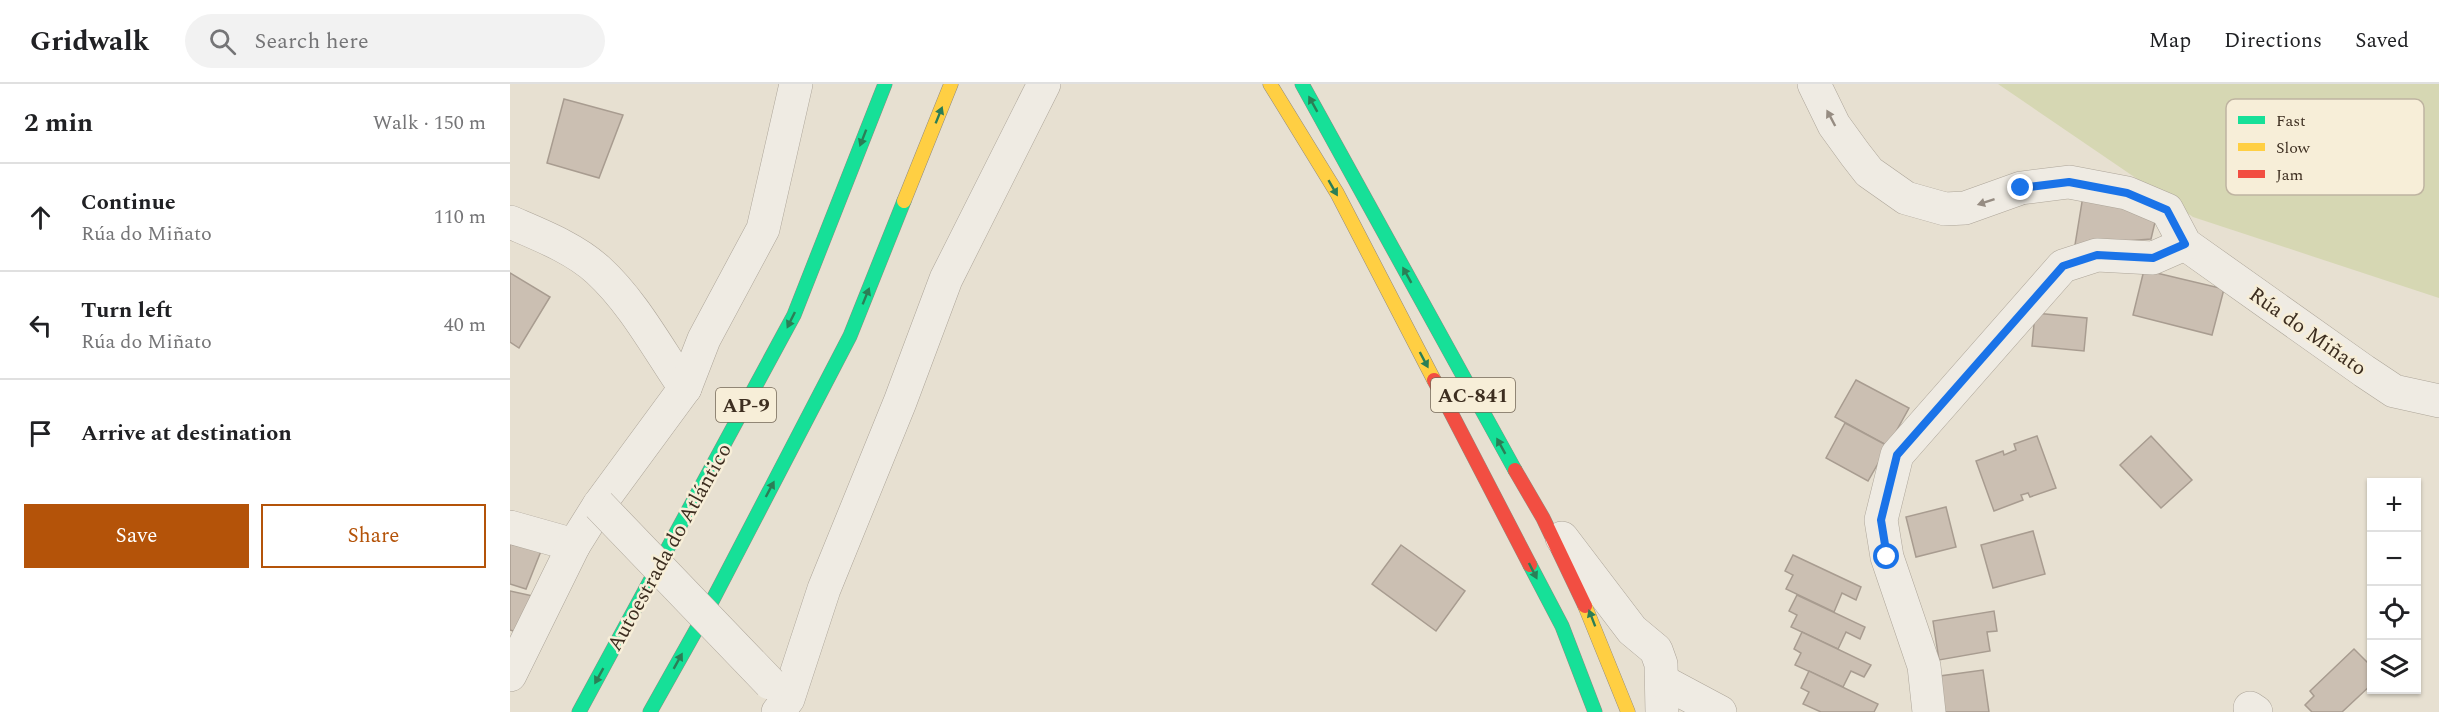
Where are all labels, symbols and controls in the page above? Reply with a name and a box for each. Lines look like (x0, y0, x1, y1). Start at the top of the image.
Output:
search box (185, 14, 605, 68)
text: Gridwalk (30, 20, 149, 63)
icon: search (206, 25, 239, 58)
text: Search here (254, 25, 369, 58)
text: Map (2149, 25, 2191, 57)
text: Directions (2224, 25, 2322, 57)
text: Saved (2355, 25, 2409, 57)
one-way arrow (1308, 96, 1318, 113)
legend (2226, 99, 2424, 195)
text: 2 min (24, 103, 93, 143)
one-way arrow (934, 105, 944, 123)
text: Walk · 150 m (373, 108, 486, 138)
one-way arrow (1826, 109, 1836, 126)
text: Fast (2276, 109, 2306, 133)
one-way arrow (858, 130, 868, 148)
text: Slow (2276, 136, 2311, 160)
text: Jam (2276, 163, 2304, 187)
route end (2007, 174, 2033, 200)
one-way arrow (1328, 180, 1339, 196)
text: Continue (81, 186, 176, 219)
one-way arrow (1977, 198, 1995, 207)
icon: ahead (24, 201, 57, 234)
text: 110 m (434, 202, 486, 232)
text: Rúa do Miñato (81, 219, 212, 249)
one-way arrow (1402, 267, 1412, 284)
street label: Rúa do Miñato (2242, 279, 2373, 384)
one-way arrow (861, 286, 871, 304)
text: Turn left (81, 294, 173, 327)
icon: left (24, 309, 57, 342)
text: 40 m (444, 310, 486, 340)
one-way arrow (787, 311, 796, 328)
text: Rúa do Miñato (81, 327, 212, 357)
one-way arrow (1419, 352, 1429, 369)
road number: AC-841 (1431, 378, 1515, 412)
road number: AP-9 (716, 388, 776, 422)
icon: arrive (24, 417, 57, 450)
text: Arrive at destination (81, 417, 292, 450)
one-way arrow (1496, 437, 1506, 454)
street label: Autoestrada do Atlántico (599, 438, 741, 657)
map controls (2367, 478, 2421, 694)
button: + (2367, 478, 2421, 532)
one-way arrow (765, 480, 775, 497)
button: Save (24, 504, 249, 568)
button: Share (261, 504, 486, 568)
button: − (2367, 532, 2421, 586)
route start (1873, 543, 1899, 569)
one-way arrow (1529, 562, 1538, 579)
button: locate (2367, 586, 2421, 640)
one-way arrow (1587, 609, 1597, 627)
button: layers (2367, 640, 2421, 694)
one-way arrow (673, 653, 684, 669)
one-way arrow (594, 668, 604, 685)

